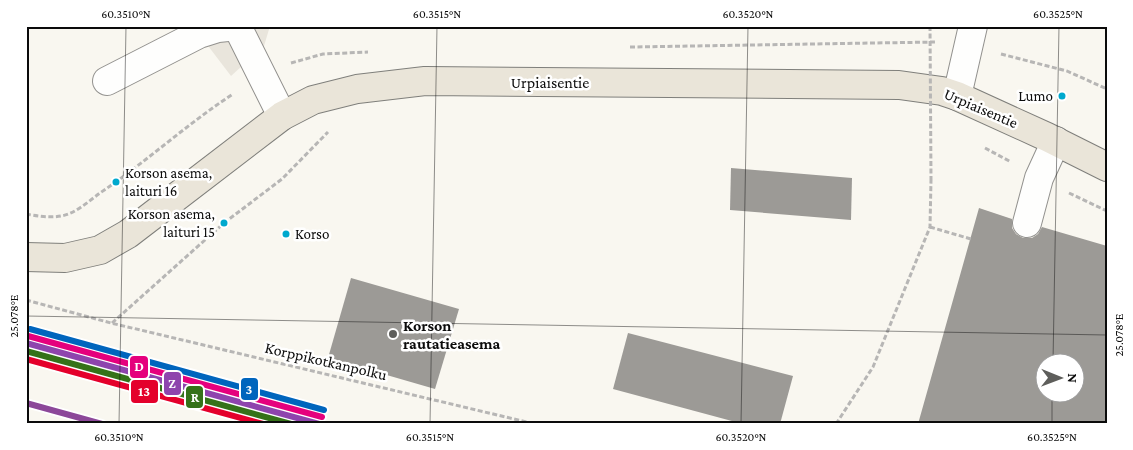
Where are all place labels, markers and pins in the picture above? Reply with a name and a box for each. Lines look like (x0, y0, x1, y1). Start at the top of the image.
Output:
place label: Lumo (1018, 88, 1053, 104)
marker: Lumo (1057, 91, 1067, 101)
place label: Korson asema, laituri 16 (125, 165, 212, 199)
marker: Korson asema, laituri 16 (111, 177, 121, 187)
place label: Korson asema, laituri 15 (128, 206, 215, 240)
marker: Korson asema, laituri 15 (219, 218, 229, 228)
place label: Korso (295, 226, 329, 242)
marker: Korso (281, 229, 291, 239)
place label: Korson rautatieasema (403, 317, 501, 352)
marker: Korson rautatieasema (387, 328, 399, 340)

